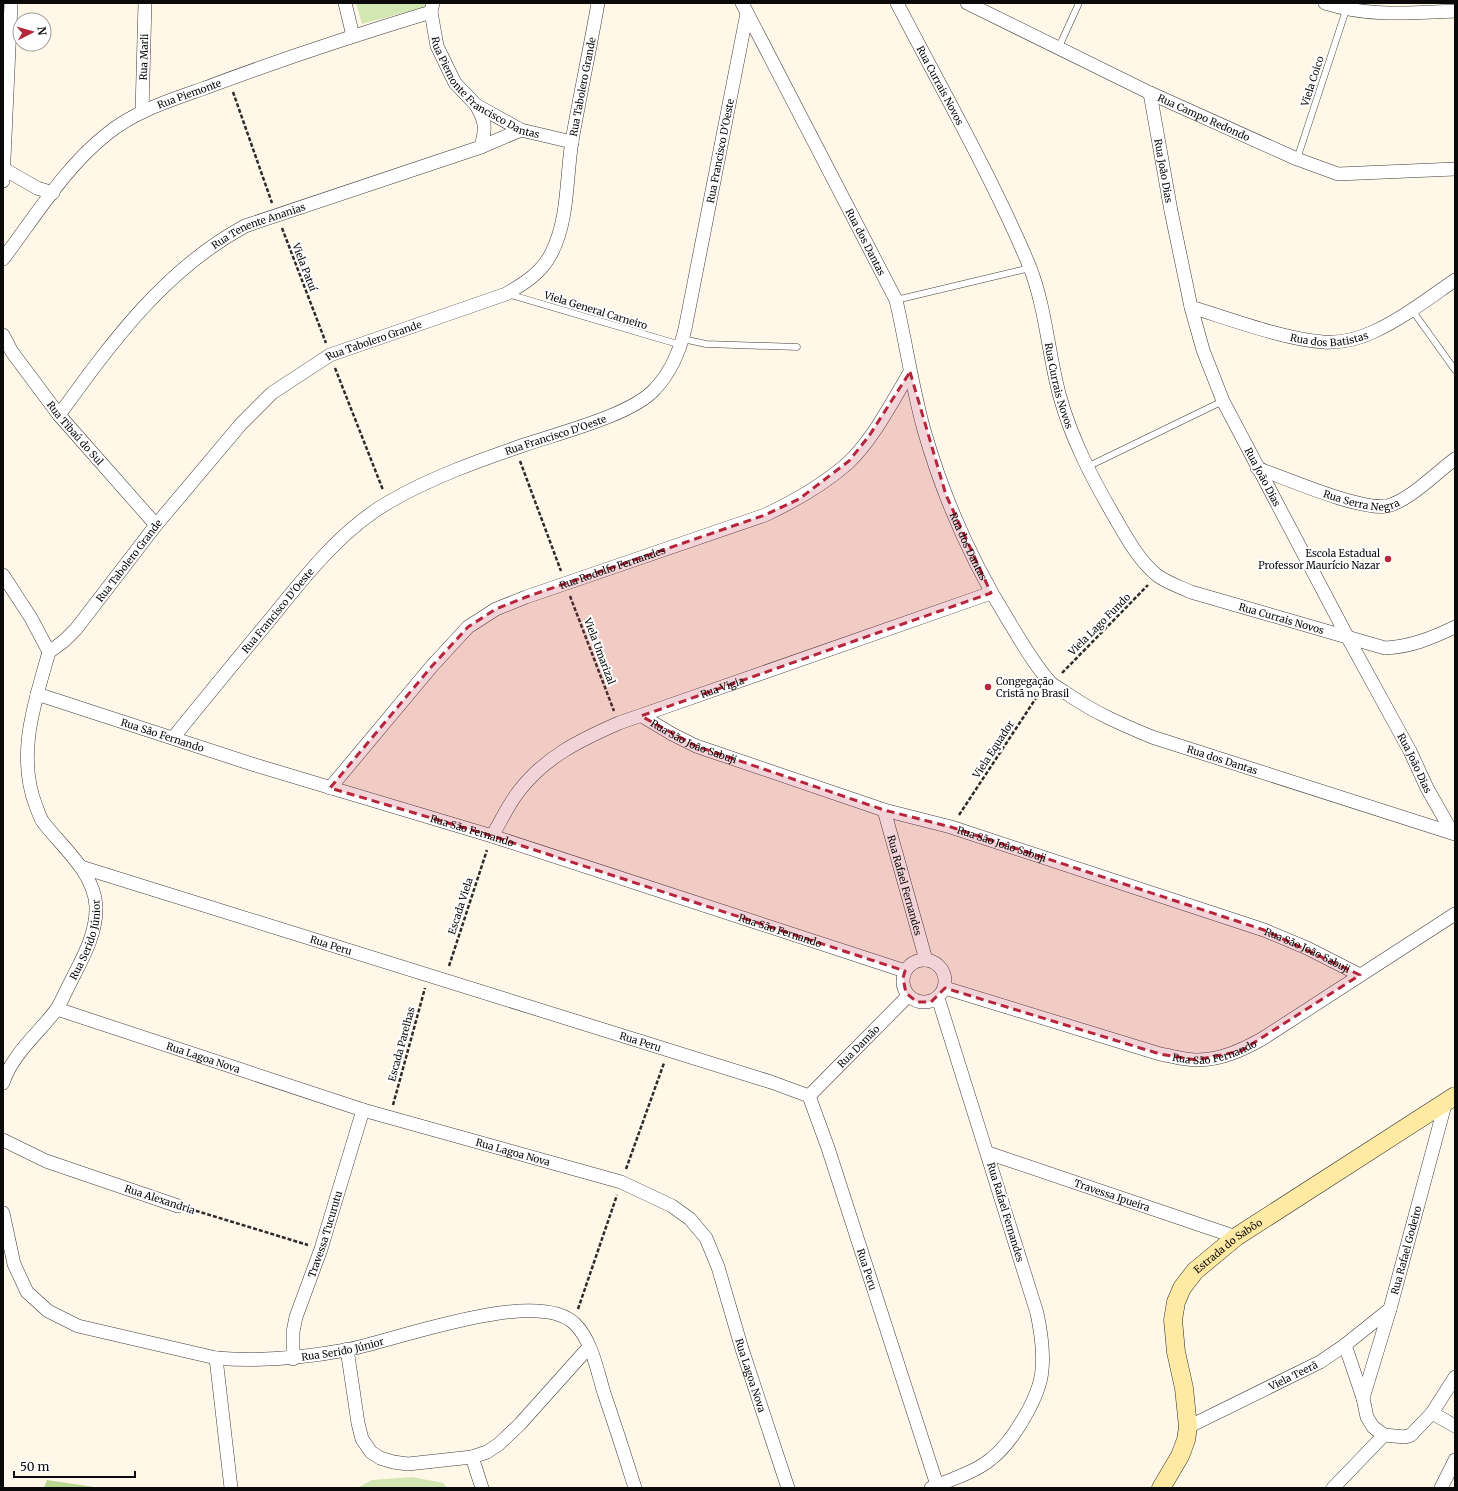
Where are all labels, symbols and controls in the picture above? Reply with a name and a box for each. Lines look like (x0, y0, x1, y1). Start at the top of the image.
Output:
north arrow (12, 12, 52, 52)
text: N (35, 26, 49, 36)
street label: Rua Marli (137, 33, 151, 81)
street label: Rua Piemonte Francisco Dantas (428, 36, 541, 141)
street label: Rua Tabolero Grande (567, 36, 599, 138)
street label: Rua Currais Novos (914, 44, 966, 128)
street label: Viela Coico (1298, 54, 1327, 109)
street label: Rua Piemonte (155, 77, 223, 112)
street label: Rua Campo Redondo (1155, 91, 1252, 144)
street label: Rua Francisco D'Oeste (704, 98, 737, 204)
street label: Rua João Dias (1151, 138, 1175, 204)
street label: Rua Tenente Ananias (209, 200, 307, 252)
street label: Rua dos Dantas (843, 206, 888, 278)
street label: Viela Patuí (289, 240, 320, 294)
street label: Viela General Carneiro (542, 288, 649, 332)
street label: Rua Tabolero Grande (323, 318, 423, 363)
street label: Rua dos Batistas (1289, 329, 1370, 349)
street label: Rua Currais Novos (1042, 342, 1076, 431)
street label: Rua Tibaú do Sul (44, 399, 106, 468)
street label: Rua Francisco D'Oeste (503, 412, 608, 458)
street label: Rua João Dias (1242, 445, 1283, 509)
street label: Rua Serra Negra (1321, 487, 1402, 514)
street label: Rua dos Dantas (947, 510, 990, 583)
street label: Rua Tabolero Grande (93, 517, 165, 605)
street label: Rua Rodolfo Fernandes (558, 544, 667, 592)
place label: Escola Estadual Professor Maurício Nazar (1258, 547, 1380, 572)
marker: Escola Estadual Professor Maurício Nazar (1383, 554, 1393, 564)
street label: Rua Francisco D'Oeste (239, 566, 317, 656)
street label: Viela Lago Fundo (1065, 590, 1133, 659)
street label: Rua Currais Novos (1237, 600, 1326, 637)
street label: Viela Umarizal (581, 615, 618, 686)
street label: Rua Vigia (699, 674, 746, 701)
place label: Congegação Cristã no Brasil (996, 675, 1069, 700)
marker: Congegação Cristã no Brasil (983, 682, 993, 692)
street label: Rua São Fernando (119, 716, 206, 755)
street label: Rua São João Sabuji (648, 717, 739, 766)
street label: Viela Equador (969, 718, 1017, 781)
street label: Rua João Dias (1394, 731, 1435, 796)
street label: Rua dos Dantas (1185, 743, 1259, 777)
street label: Rua São Fernando (429, 812, 516, 850)
street label: Rua São João Sabuji (955, 823, 1048, 865)
street label: Rua Rafael Fernandes (884, 834, 925, 937)
street label: Escada Viela (445, 875, 476, 936)
street label: Rua Serido Júnior (67, 898, 103, 982)
street label: Rua São Fernando (737, 911, 824, 950)
street label: Rua São João Sabuji (1262, 925, 1353, 976)
street label: Rua Peru (308, 933, 354, 958)
street label: Escada Parelhas (385, 1005, 418, 1083)
street label: Rua Damão (835, 1022, 883, 1071)
street label: Rua Peru (618, 1029, 663, 1054)
street label: Rua São Fernando (1171, 1037, 1259, 1067)
street label: Rua Lagoa Nova (165, 1040, 242, 1076)
street label: Rua Lagoa Nova (474, 1136, 552, 1169)
street label: Rua Rafael Fernandes (984, 1161, 1027, 1264)
street label: Travessa Ipueira (1072, 1177, 1152, 1215)
street label: Rua Alexandria (123, 1182, 197, 1217)
street label: Travessa Tucurutu (305, 1189, 345, 1280)
street label: Rua Rafael Godeiro (1388, 1204, 1425, 1296)
street label: Estrada do Sabôo (1191, 1216, 1265, 1276)
street label: Rua Peru (854, 1247, 880, 1292)
street label: Rua Serido Júnior (301, 1335, 386, 1364)
street label: Rua Lagoa Nova (732, 1337, 769, 1415)
street label: Viela Teerã (1266, 1358, 1320, 1394)
scale bar (14, 1453, 135, 1479)
text: 50 m (20, 1459, 49, 1474)

